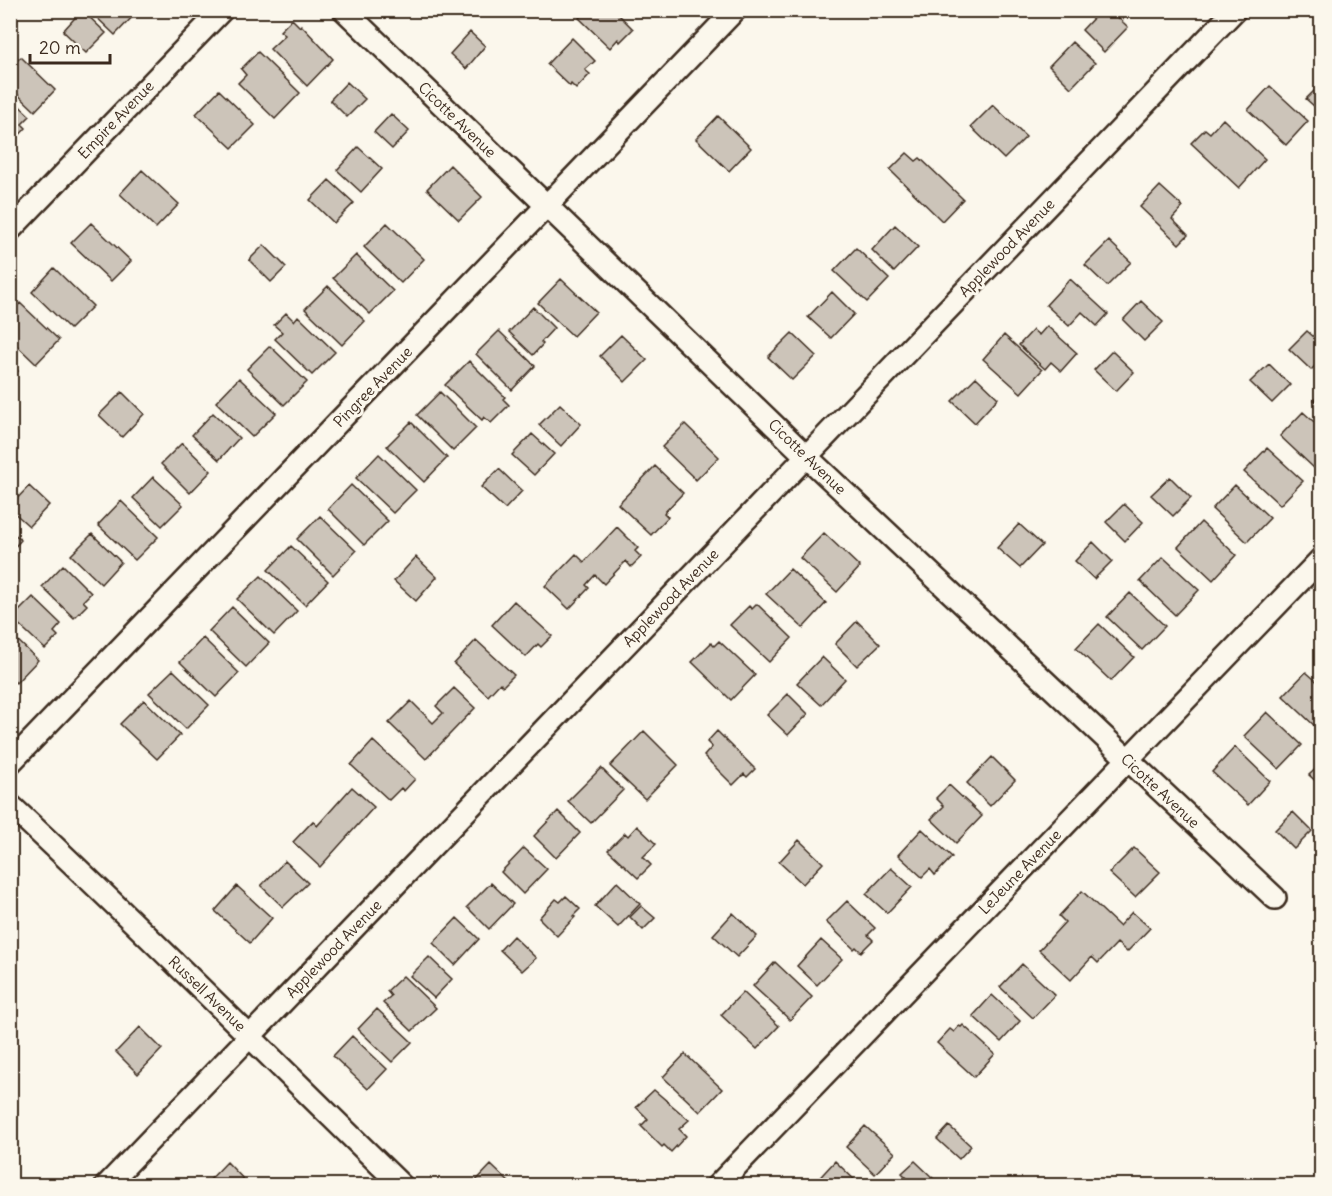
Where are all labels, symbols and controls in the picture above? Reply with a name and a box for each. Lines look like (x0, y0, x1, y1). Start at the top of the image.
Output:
scale bar (30, 27, 110, 65)
text: 20 m (39, 36, 81, 59)
street label: Empire Avenue (74, 77, 158, 163)
street label: Cicotte Avenue (414, 78, 500, 162)
street label: Applewood Avenue (955, 194, 1058, 301)
street label: Pingree Avenue (329, 342, 416, 431)
street label: Cicotte Avenue (764, 415, 850, 499)
street label: Applewood Avenue (619, 544, 722, 651)
street label: Cicotte Avenue (1117, 749, 1204, 832)
street label: LeJeune Avenue (974, 825, 1065, 918)
street label: Applewood Avenue (282, 895, 385, 1002)
street label: Russell Avenue (165, 952, 250, 1035)

